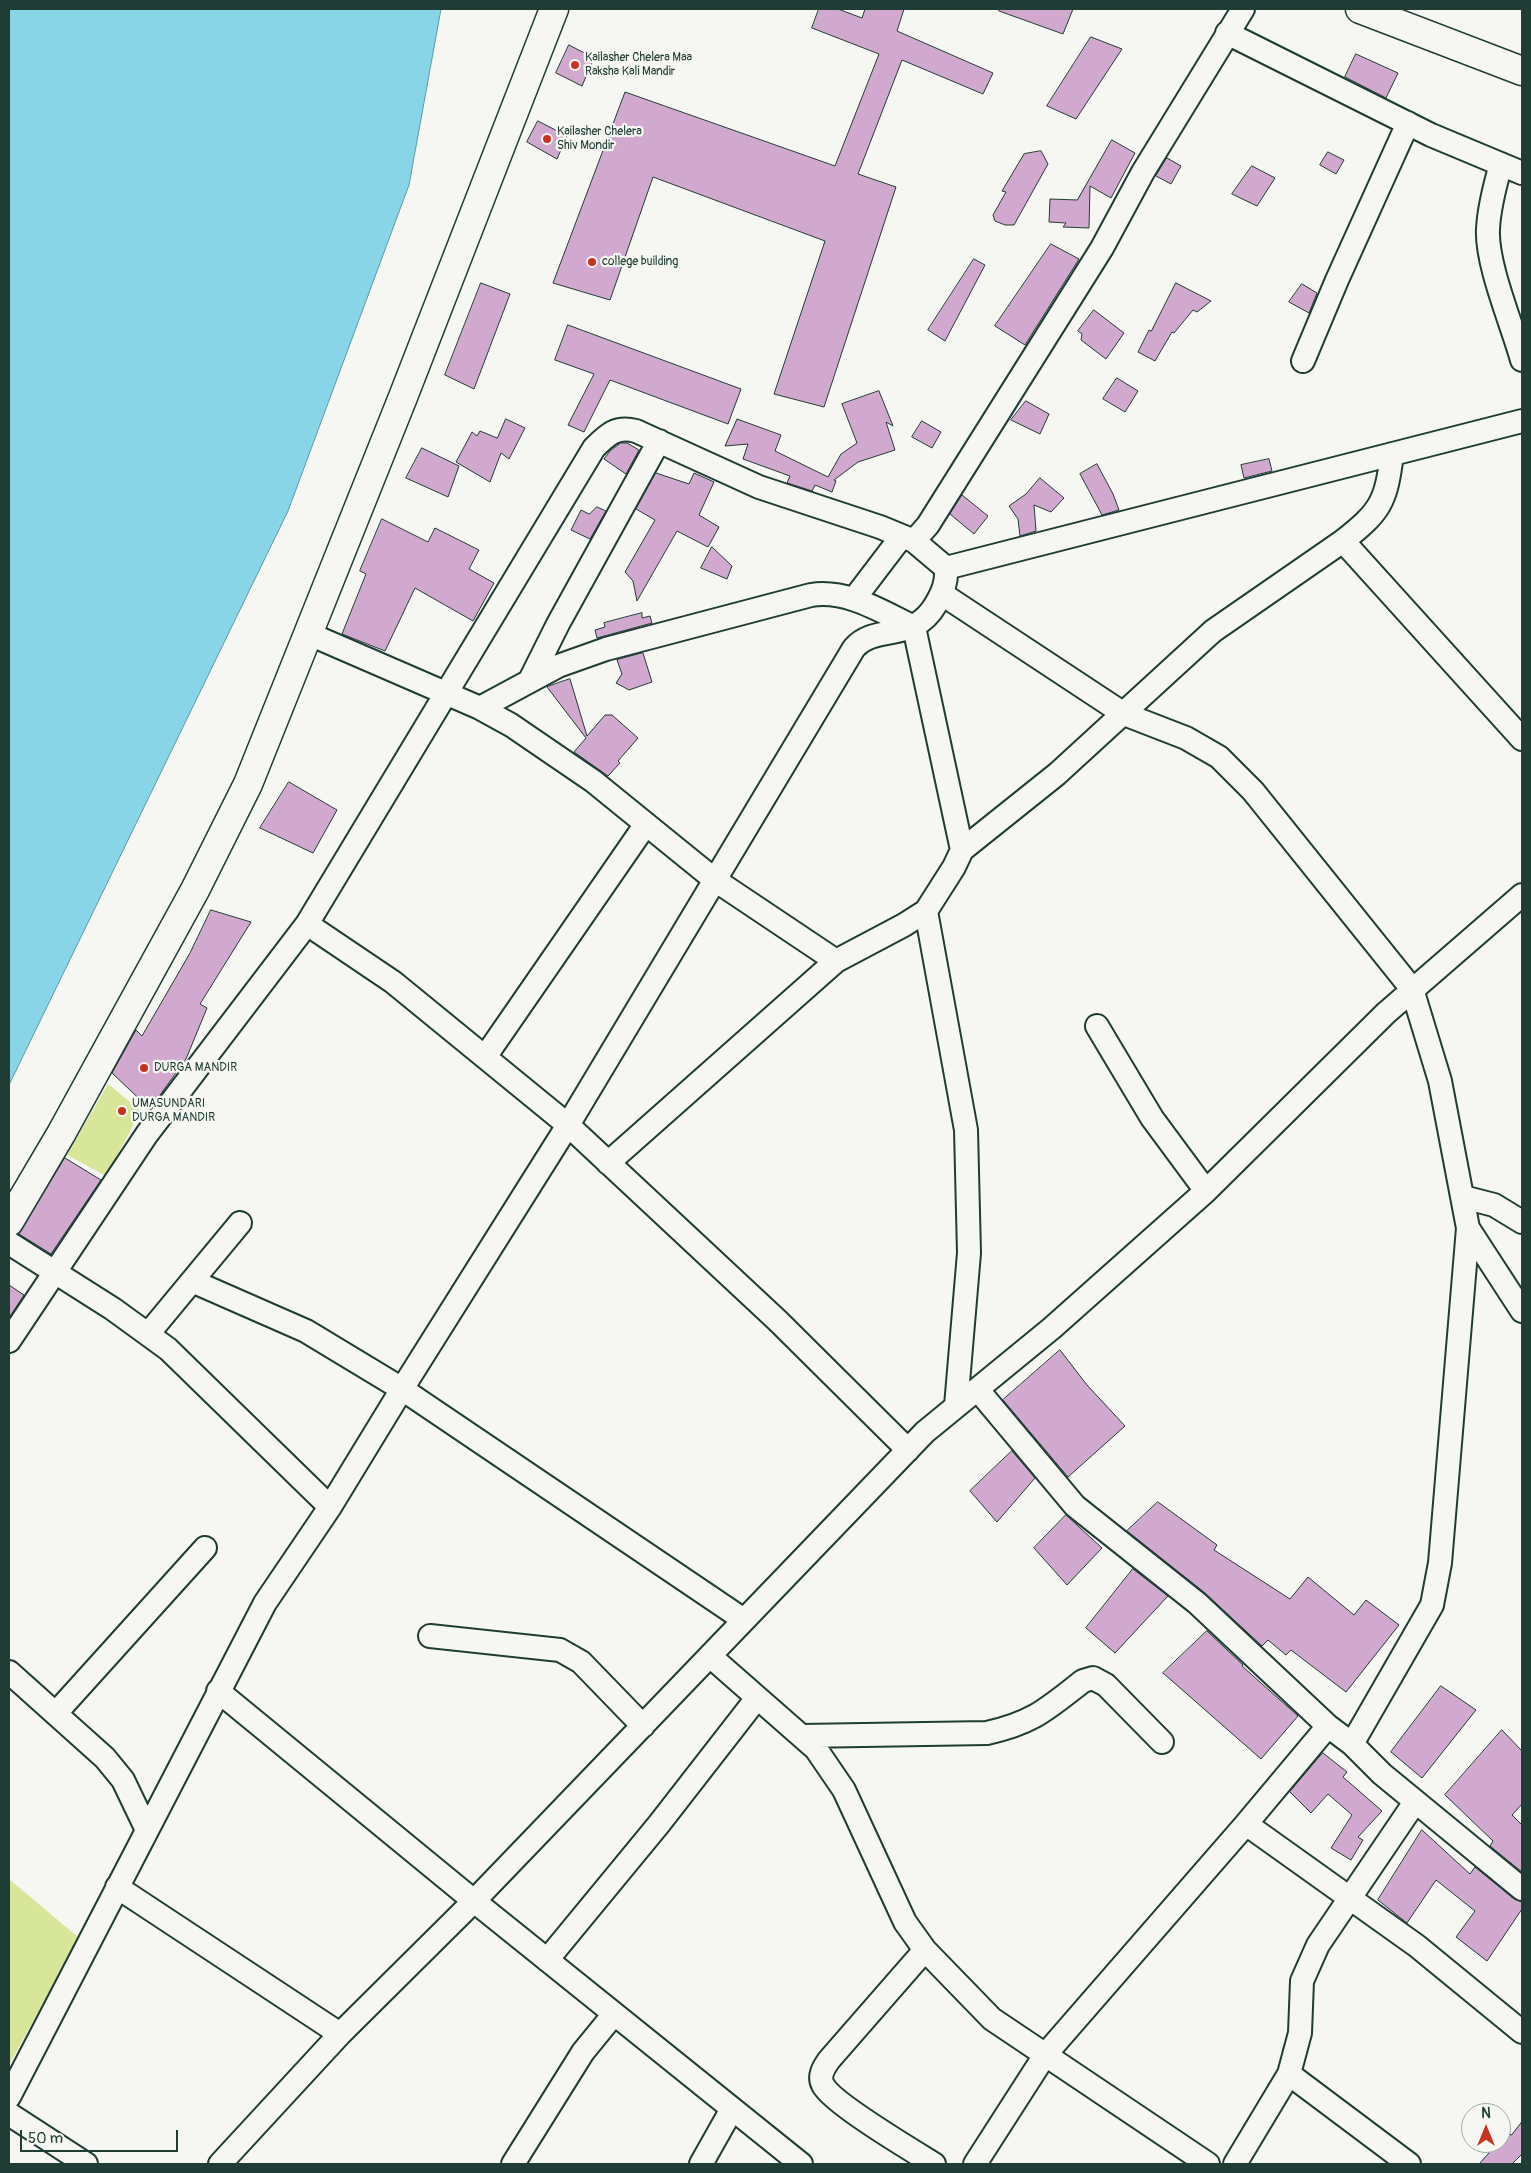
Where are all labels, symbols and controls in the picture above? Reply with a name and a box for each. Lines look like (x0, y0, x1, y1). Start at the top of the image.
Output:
place label: Kailasher Chelera Maa Raksha Kali Mandir (585, 51, 692, 79)
marker: Kailasher Chelera Maa Raksha Kali Mandir (569, 59, 581, 71)
place label: Kailasher Chelera Shiv Mondir (557, 125, 642, 153)
marker: Kailasher Chelera Shiv Mondir (541, 133, 553, 145)
place label: college building (602, 255, 678, 269)
marker: college building (586, 256, 598, 268)
place label: DURGA MANDIR (154, 1061, 237, 1075)
marker: DURGA MANDIR (138, 1062, 150, 1074)
place label: UMASUNDARI DURGA MANDIR (132, 1097, 215, 1125)
marker: UMASUNDARI DURGA MANDIR (116, 1105, 128, 1117)
north arrow (1461, 2103, 1511, 2153)
text: N (1481, 2105, 1491, 2122)
scale bar (22, 2120, 180, 2152)
text: 50 m (28, 2129, 63, 2148)

